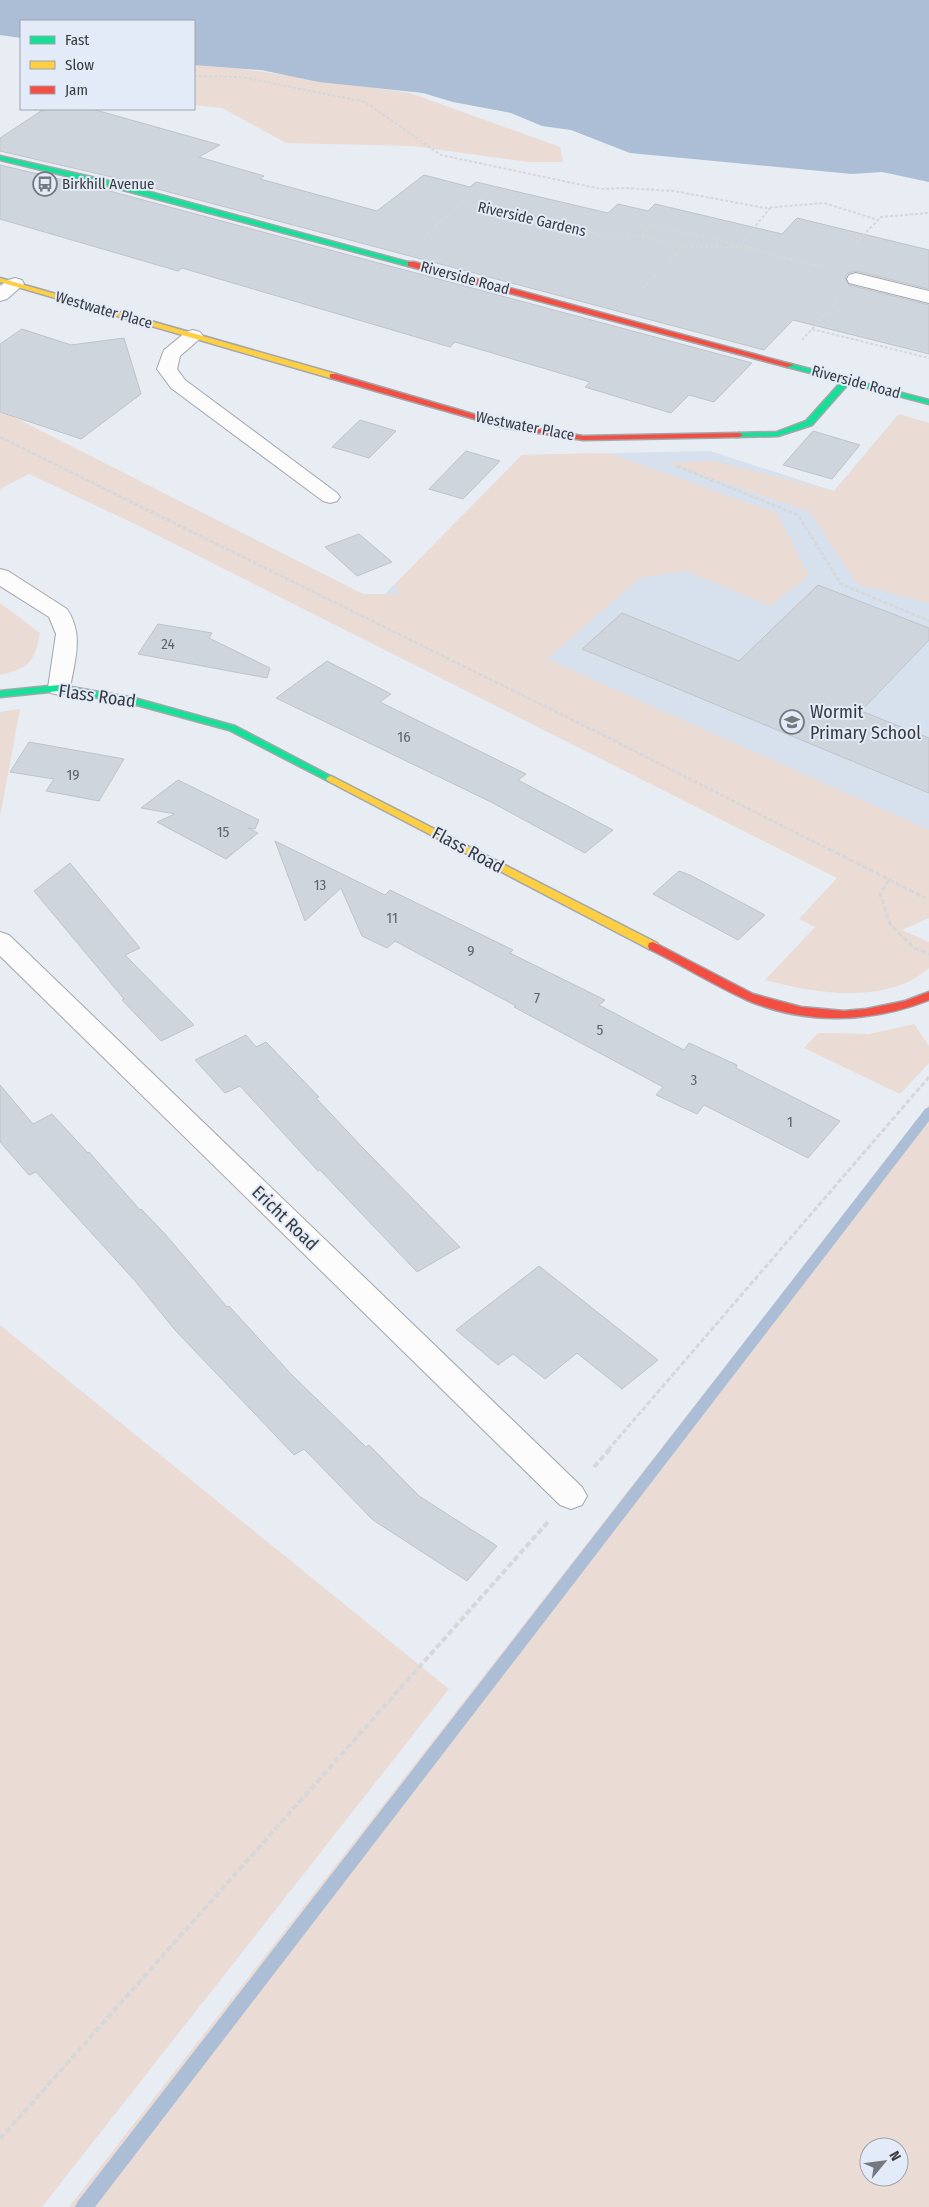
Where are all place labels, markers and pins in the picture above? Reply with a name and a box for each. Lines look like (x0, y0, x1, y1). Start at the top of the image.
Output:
bus stop icon: Birkhill Avenue (32, 171, 58, 197)
place label: Birkhill Avenue (62, 175, 154, 193)
place label: Wormit Primary School (810, 701, 921, 744)
school or university icon: Wormit Primary School (779, 709, 805, 735)

